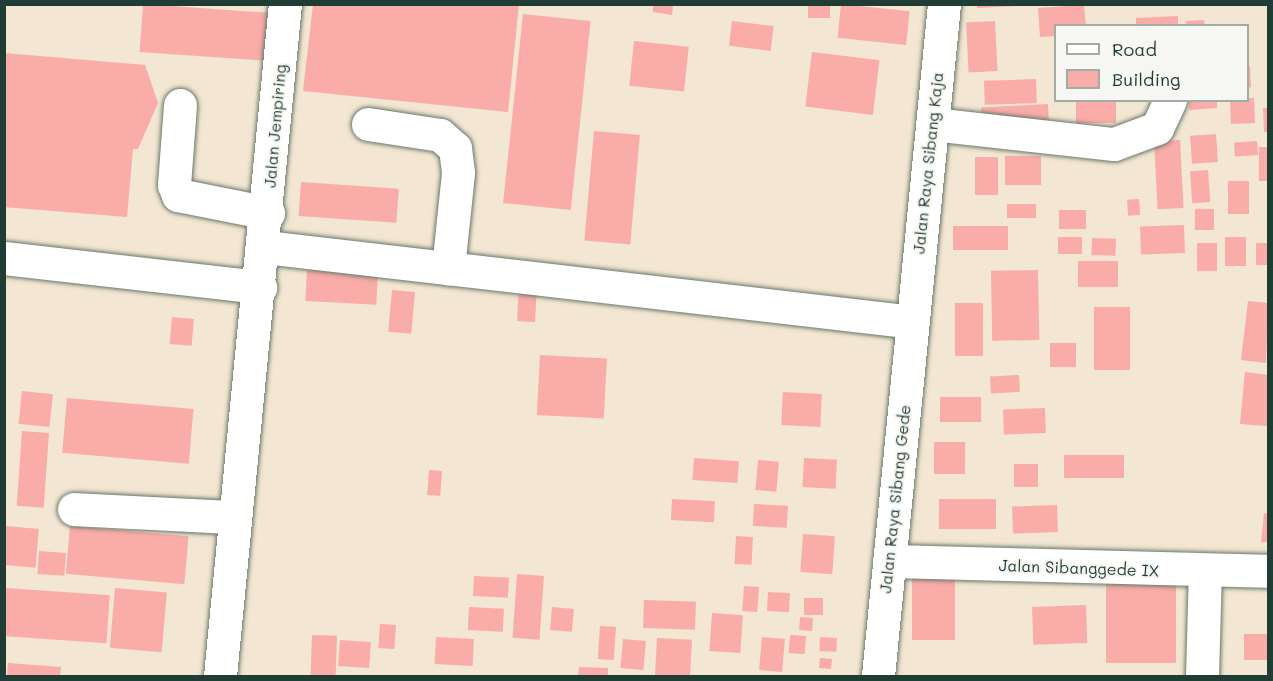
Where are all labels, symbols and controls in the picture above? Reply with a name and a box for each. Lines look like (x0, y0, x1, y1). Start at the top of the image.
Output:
legend (1054, 24, 1249, 102)
text: Road (1112, 37, 1157, 61)
street label: Jalan Jempiring (260, 63, 290, 189)
text: Building (1112, 67, 1180, 91)
street label: Jalan Raya Sibang Kaja (909, 71, 947, 255)
street label: Jalan Raya Sibang Gede (876, 404, 914, 594)
street label: Jalan Sibanggede IX (998, 556, 1160, 580)

